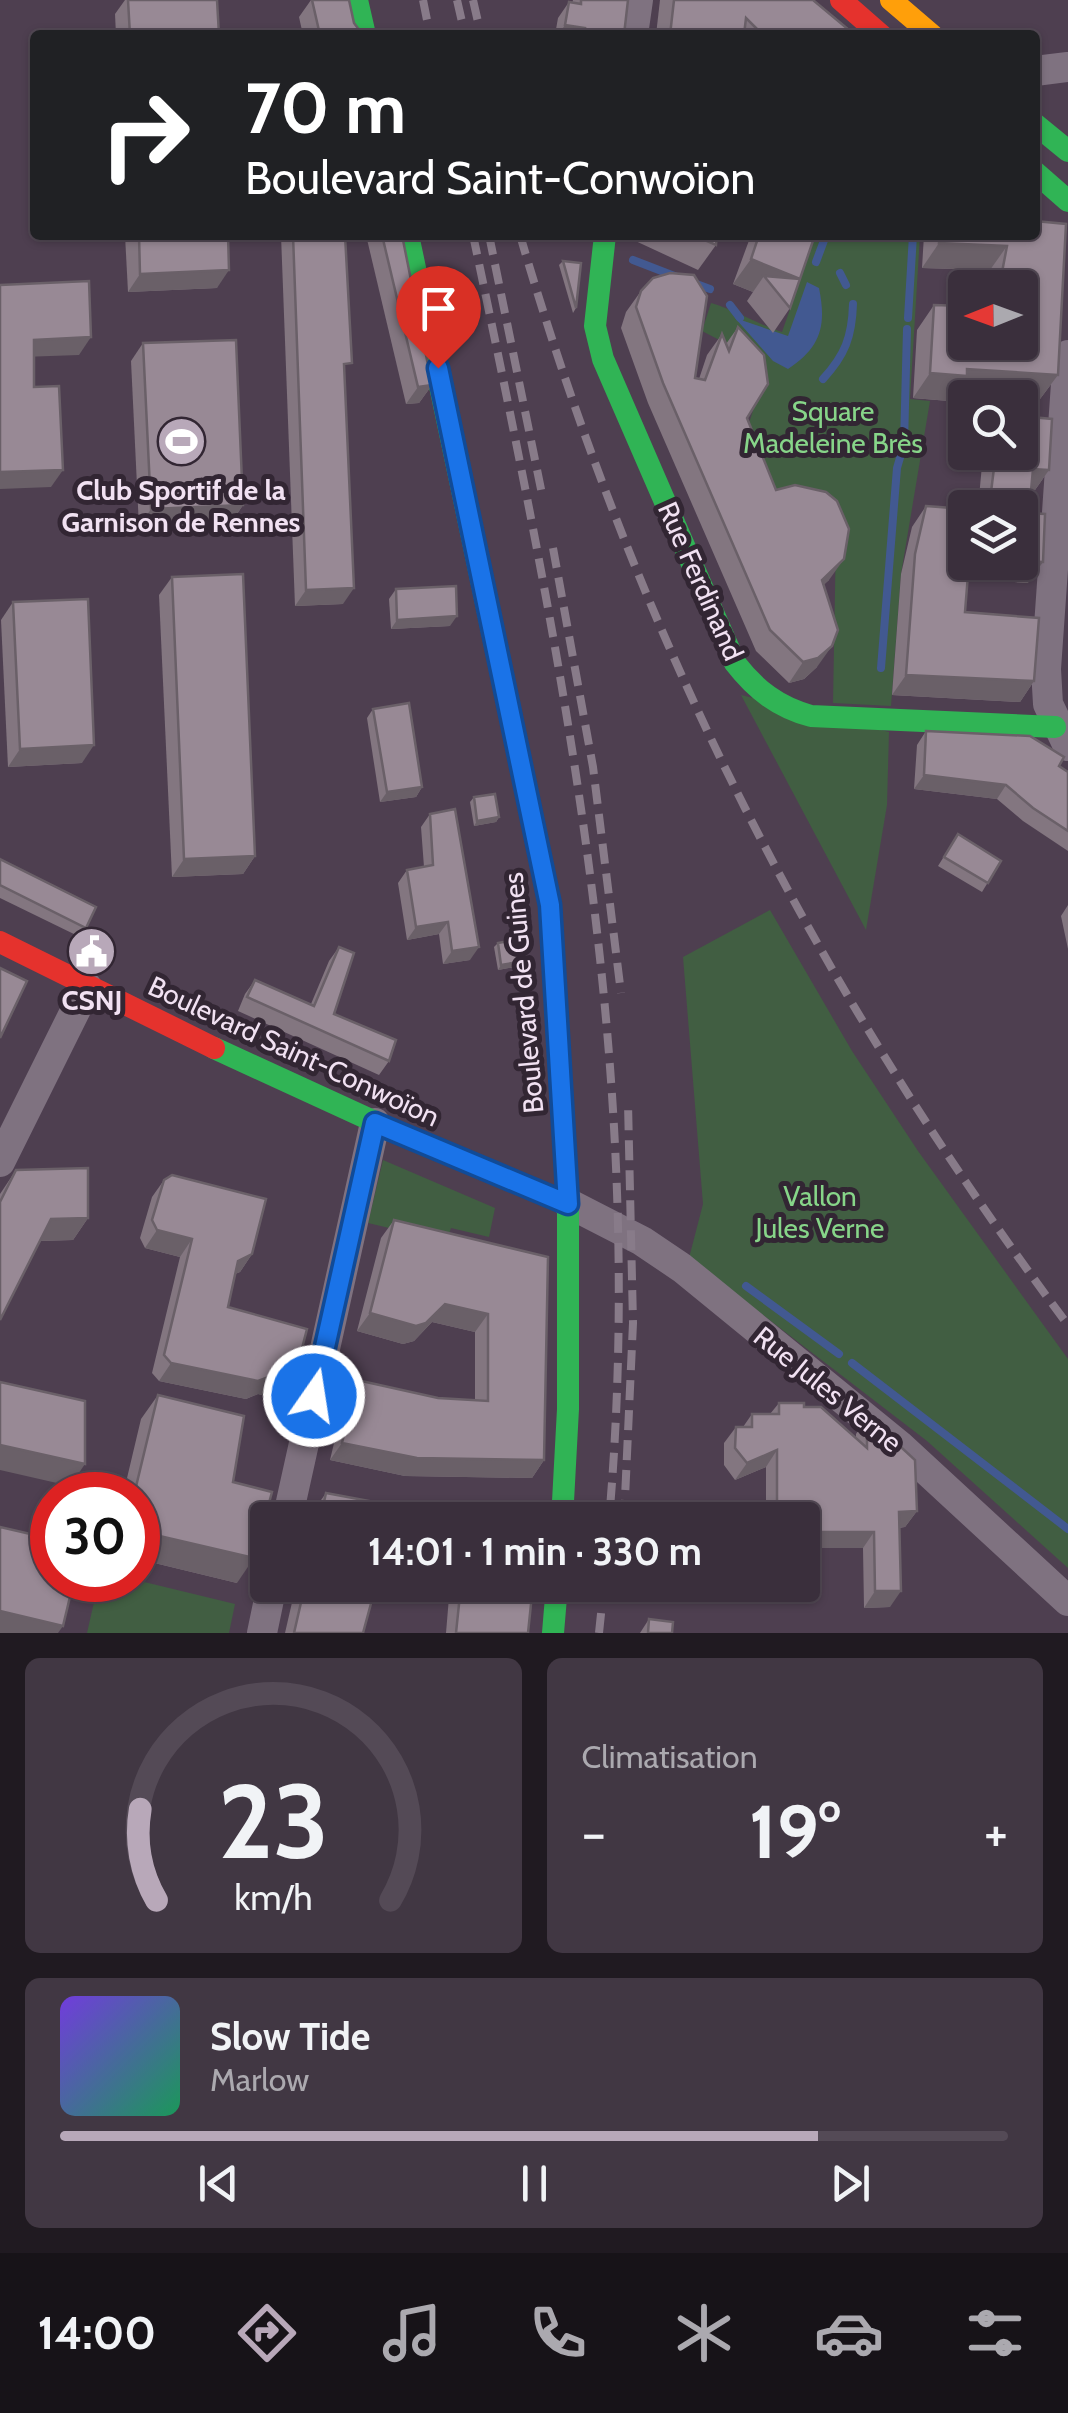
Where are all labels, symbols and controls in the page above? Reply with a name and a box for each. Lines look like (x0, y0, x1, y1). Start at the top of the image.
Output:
text: 70 m (245, 65, 406, 151)
icon: right (80, 70, 210, 200)
text: Boulevard Saint-Conwoïon (245, 151, 755, 205)
pin (396, 266, 481, 369)
north arrow (948, 270, 1038, 360)
map controls (948, 270, 1038, 580)
icon: arrive (411, 281, 466, 336)
button: search (948, 380, 1038, 470)
park label: Square Madeleine Brès (743, 394, 923, 460)
sports icon: Club Sportif de la Garnison de Rennes (155, 416, 207, 468)
place label: Club Sportif de la Garnison de Rennes (62, 473, 301, 539)
button: layers (948, 490, 1038, 580)
street label: Rue Ferdinand (651, 496, 751, 666)
street label: Boulevard de Guines (496, 871, 550, 1115)
public building icon: CSNJ (66, 926, 118, 978)
street label: Boulevard Saint-Conwoïon (143, 968, 445, 1134)
place label: CSNJ (62, 983, 122, 1017)
park label: Vallon Jules Verne (755, 1179, 884, 1245)
street label: Rue Jules Verne (747, 1319, 909, 1459)
position arrow (262, 1344, 366, 1448)
speed limit sign: 30 (30, 1472, 160, 1602)
text: 14:01 · 1 min · 330 m (368, 1528, 702, 1575)
text: Climatisation (582, 1737, 758, 1776)
text: 23 (218, 1758, 329, 1884)
text: 19° (749, 1786, 841, 1877)
text: − (582, 1799, 606, 1866)
text: + (984, 1799, 1008, 1866)
text: km/h (234, 1876, 312, 1919)
text: Slow Tide (210, 2013, 370, 2060)
text: Marlow (210, 2060, 309, 2099)
icon: previous (191, 2156, 246, 2211)
icon: pause (507, 2156, 562, 2211)
icon: next (823, 2156, 878, 2211)
icon: directions (232, 2298, 302, 2368)
icon: music (377, 2298, 447, 2368)
icon: phone (523, 2298, 593, 2368)
icon: climate (669, 2298, 739, 2368)
icon: car (814, 2298, 884, 2368)
icon: filters (960, 2298, 1030, 2368)
text: 14:00 (38, 2306, 156, 2360)

